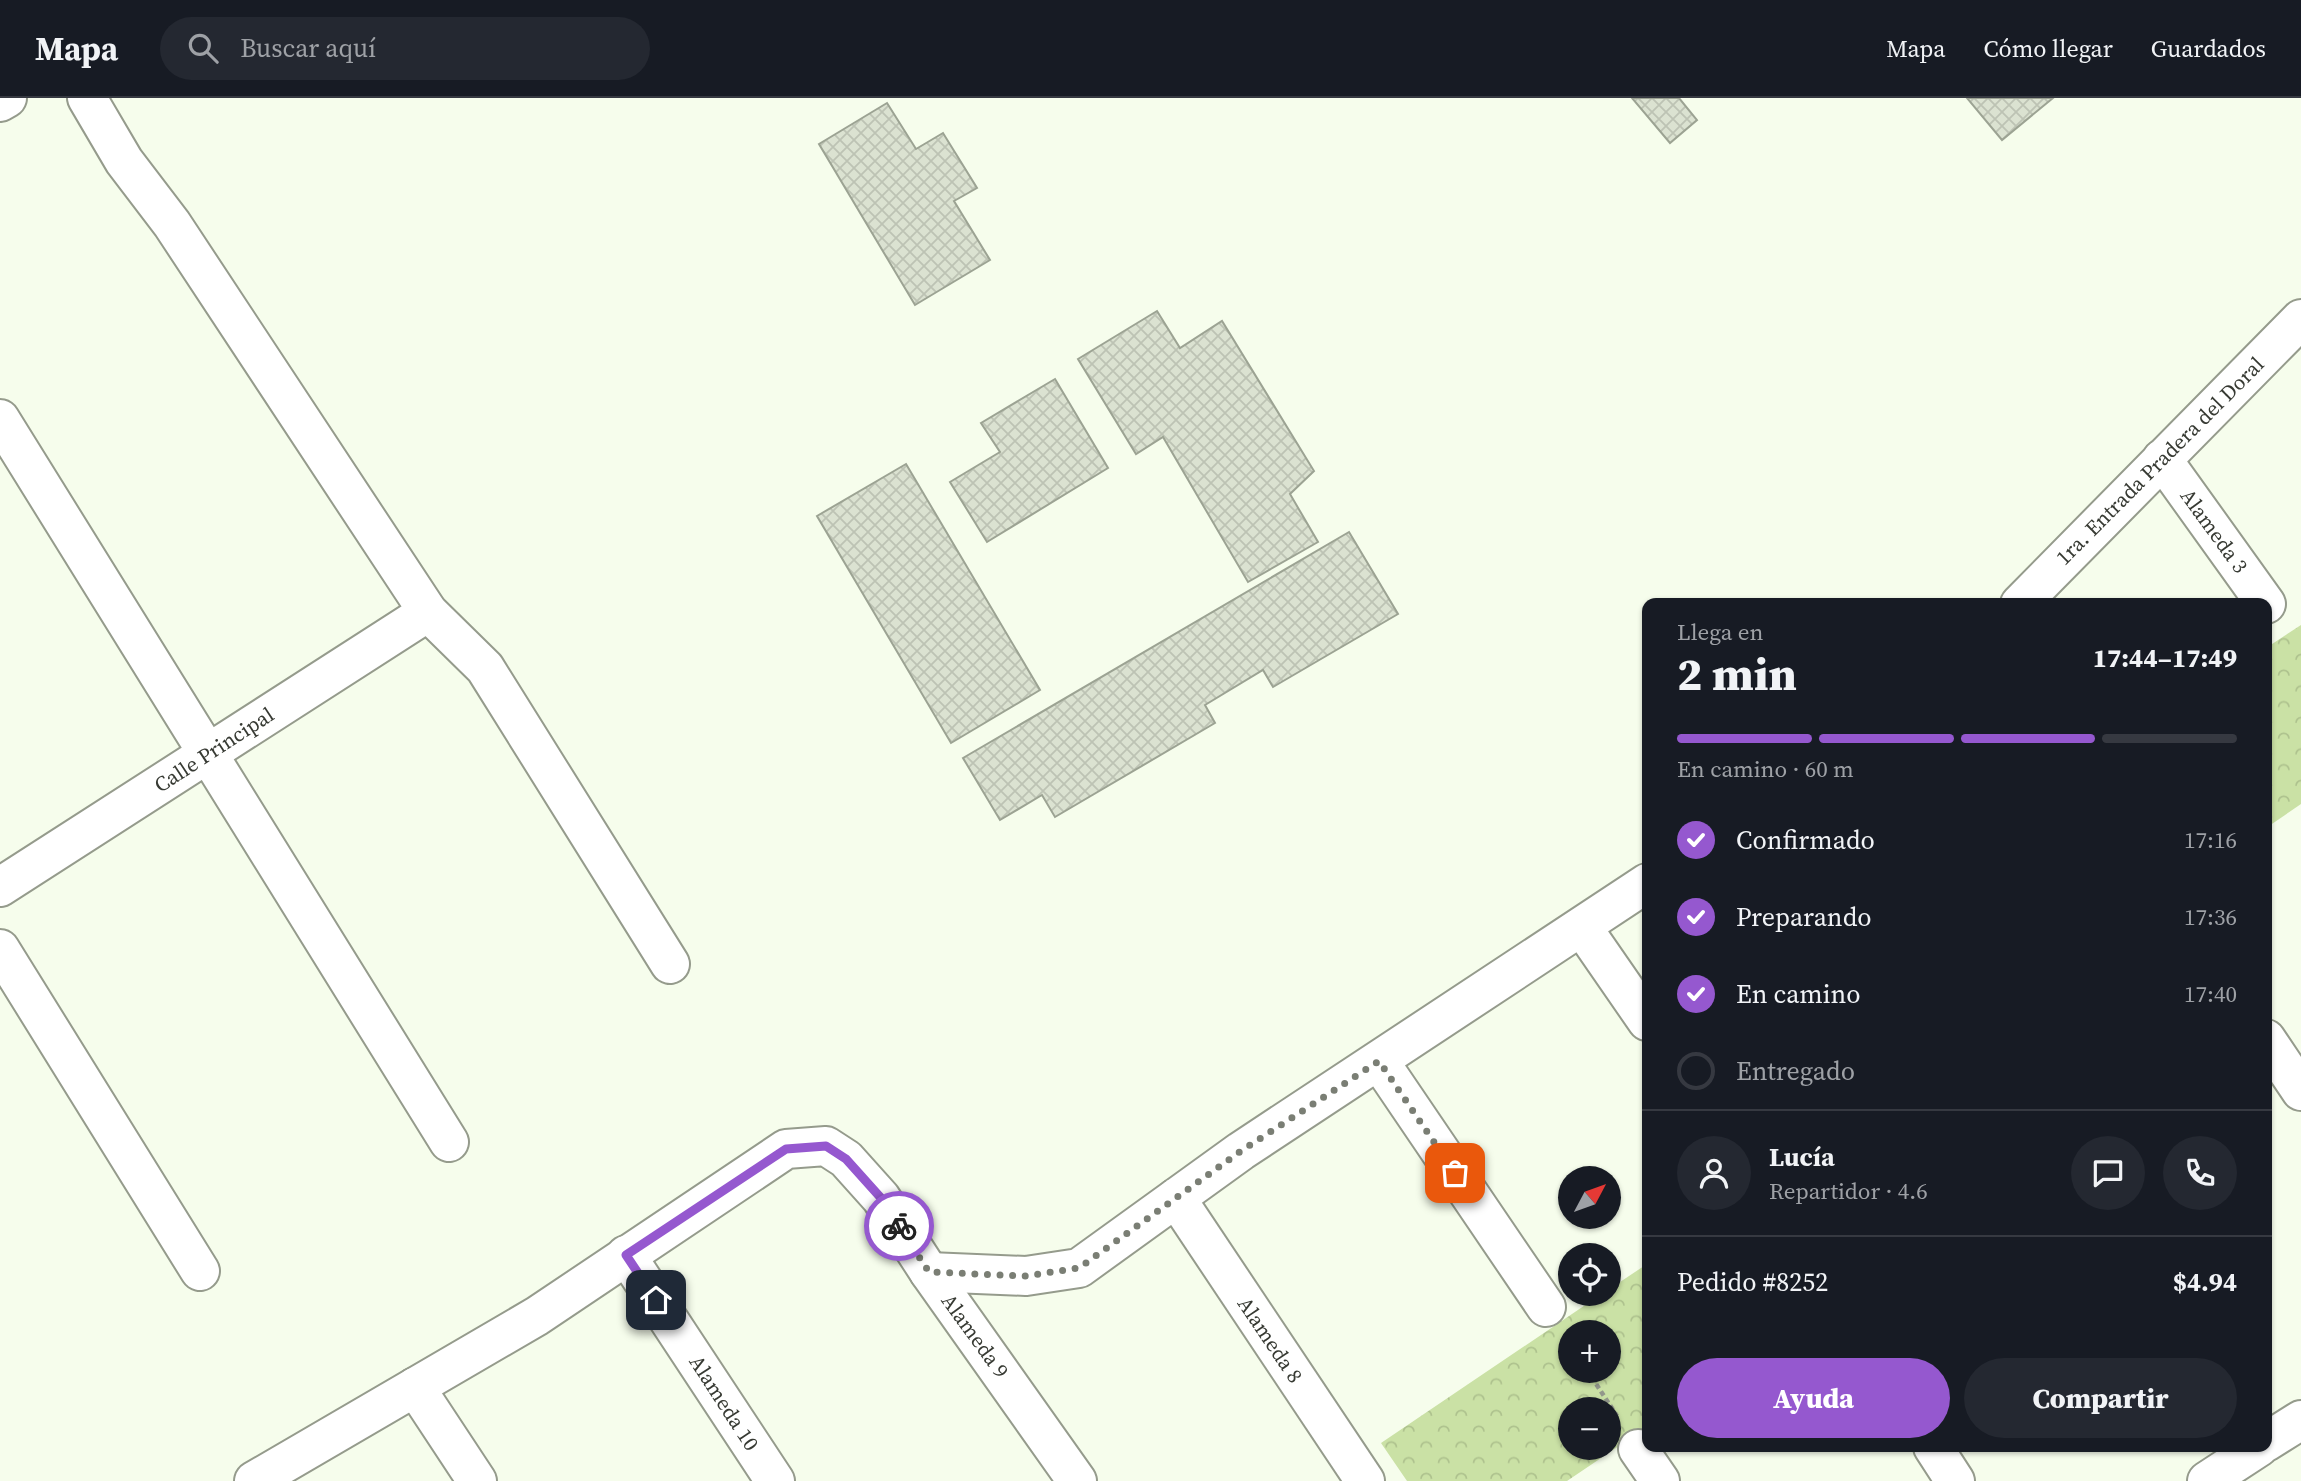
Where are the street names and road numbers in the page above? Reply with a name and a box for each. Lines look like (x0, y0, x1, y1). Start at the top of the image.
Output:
street label: 1ra. Entrada Pradera del Doral (2049, 350, 2270, 571)
street label: Alameda 3 (2174, 483, 2255, 579)
street label: Calle Principal (148, 700, 279, 799)
street label: Alameda 9 (935, 1288, 1016, 1384)
street label: Alameda 8 (1231, 1291, 1310, 1388)
street label: Alameda 10 (683, 1349, 766, 1456)

